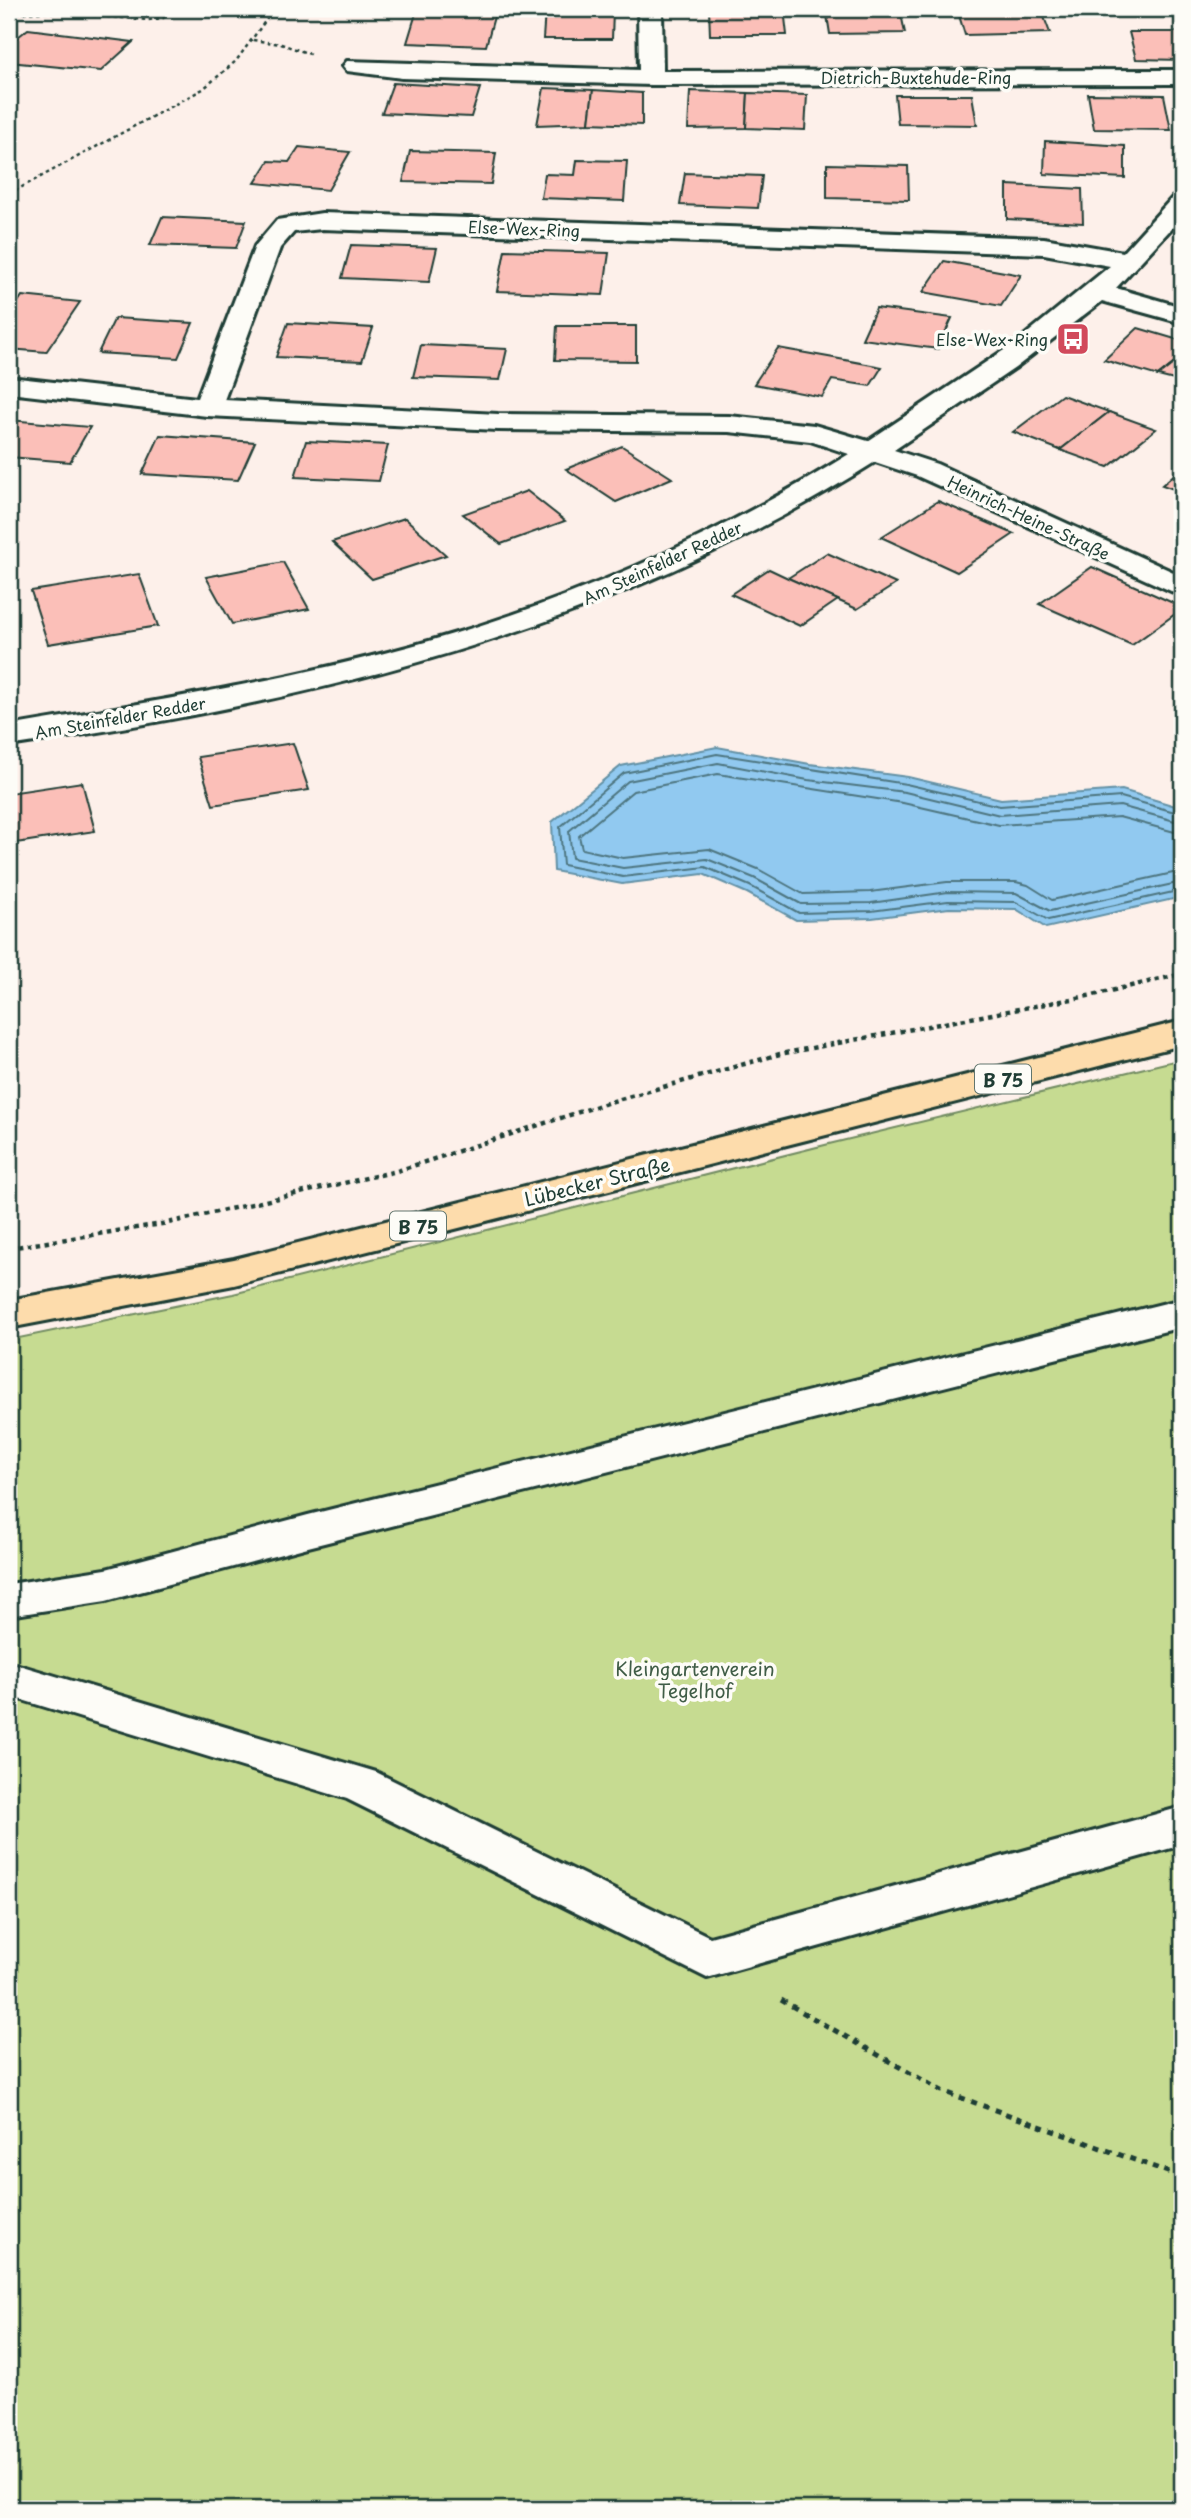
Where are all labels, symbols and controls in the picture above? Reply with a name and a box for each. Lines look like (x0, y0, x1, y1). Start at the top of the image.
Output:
street label: Dietrich-Buxtehude-Ring (821, 65, 1011, 89)
street label: Else-Wex-Ring (468, 214, 580, 242)
bus stop icon: Else-Wex-Ring (1054, 320, 1092, 358)
place label: Else-Wex-Ring (936, 327, 1048, 351)
street label: Heinrich-Heine-Straße (944, 469, 1114, 565)
street label: Am Steinfelder Redder (578, 514, 746, 609)
street label: Am Steinfelder Redder (33, 690, 208, 744)
road number: B 75 (975, 1064, 1031, 1094)
street label: Lübecker Straße (521, 1149, 673, 1213)
road number: B 75 (390, 1212, 446, 1240)
park label: Kleingartenverein Tegelhof (615, 1654, 775, 1704)

